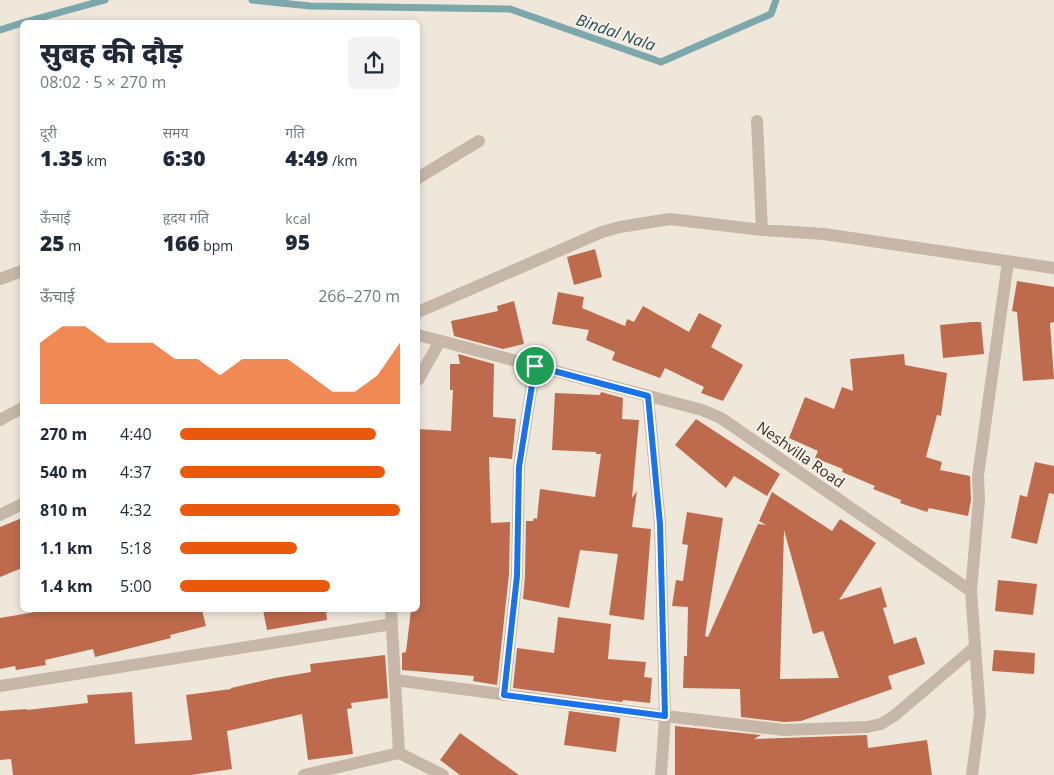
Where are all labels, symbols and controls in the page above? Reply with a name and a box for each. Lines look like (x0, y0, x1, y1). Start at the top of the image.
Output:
water label: Bindal Nala (573, 8, 659, 56)
text: सुबह की दौड़ (40, 33, 183, 71)
button: share (348, 37, 400, 89)
text: 08:02 · 5 × 270 m (40, 71, 166, 93)
text: दूरी (40, 123, 57, 142)
text: समय (163, 123, 189, 142)
text: गति (285, 123, 305, 142)
text: 1.35 (40, 144, 83, 172)
text: 6:30 (163, 144, 206, 172)
text: 4:49 (285, 144, 328, 172)
text: km (83, 151, 107, 170)
text: /km (328, 151, 357, 170)
text: ऊँचाई (40, 208, 70, 227)
text: हृदय गति (163, 208, 209, 227)
text: kcal (285, 209, 311, 228)
text: 95 (285, 228, 310, 256)
text: 25 (40, 229, 65, 257)
text: 166 (163, 229, 200, 257)
text: m (65, 236, 81, 255)
text: bpm (200, 236, 233, 255)
text: ऊँचाई (40, 285, 75, 307)
text: 266–270 m (318, 285, 400, 307)
pin (514, 345, 556, 387)
icon: arrive (521, 352, 549, 380)
street label: Neshvilla Road (753, 416, 849, 492)
text: 270 m (40, 423, 87, 445)
text: 4:40 (120, 423, 152, 445)
text: 540 m (40, 461, 87, 483)
text: 4:37 (120, 461, 152, 483)
text: 810 m (40, 499, 87, 521)
text: 4:32 (120, 499, 152, 521)
text: 1.1 km (40, 537, 93, 559)
text: 5:18 (120, 537, 152, 559)
text: 1.4 km (40, 575, 93, 597)
text: 5:00 (120, 575, 152, 597)

